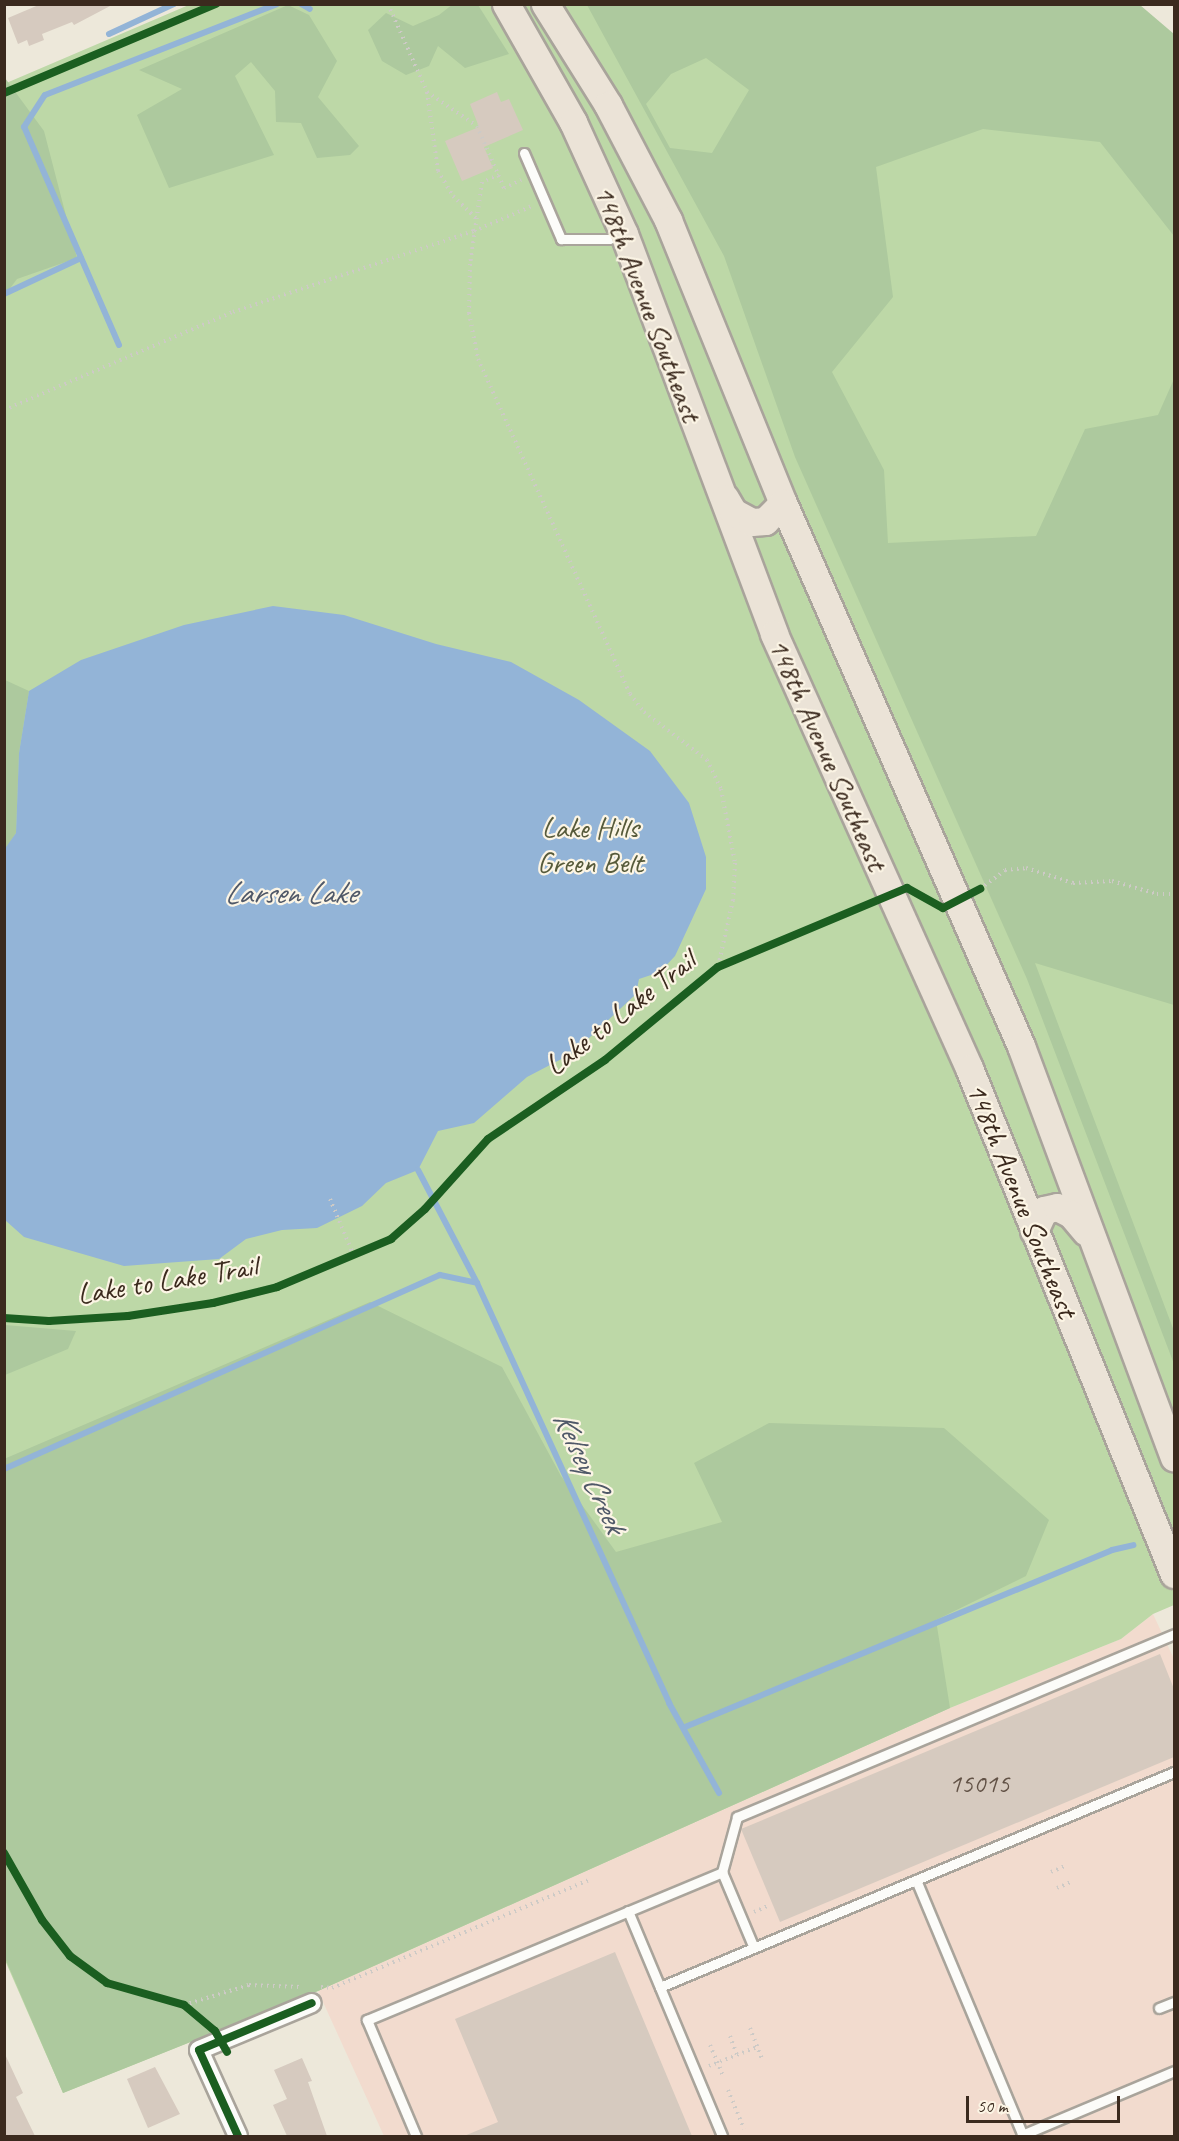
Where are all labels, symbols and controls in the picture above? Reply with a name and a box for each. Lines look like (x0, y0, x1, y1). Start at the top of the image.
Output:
street label: 148th Avenue Southeast (586, 180, 710, 426)
street label: 148th Avenue Southeast (761, 632, 895, 876)
park label: Lake Hills Green Belt (537, 809, 643, 880)
water label: Larsen Lake (224, 874, 356, 912)
street label: Lake to Lake Trail (538, 943, 702, 1083)
street label: 148th Avenue Southeast (958, 1077, 1086, 1323)
street label: Lake to Lake Trail (75, 1248, 259, 1312)
water label: Kelsey Creek (544, 1405, 634, 1539)
house number: 15015 (949, 1768, 1009, 1800)
scale bar (969, 2084, 1124, 2122)
text: 50 m (977, 2095, 1008, 2117)

